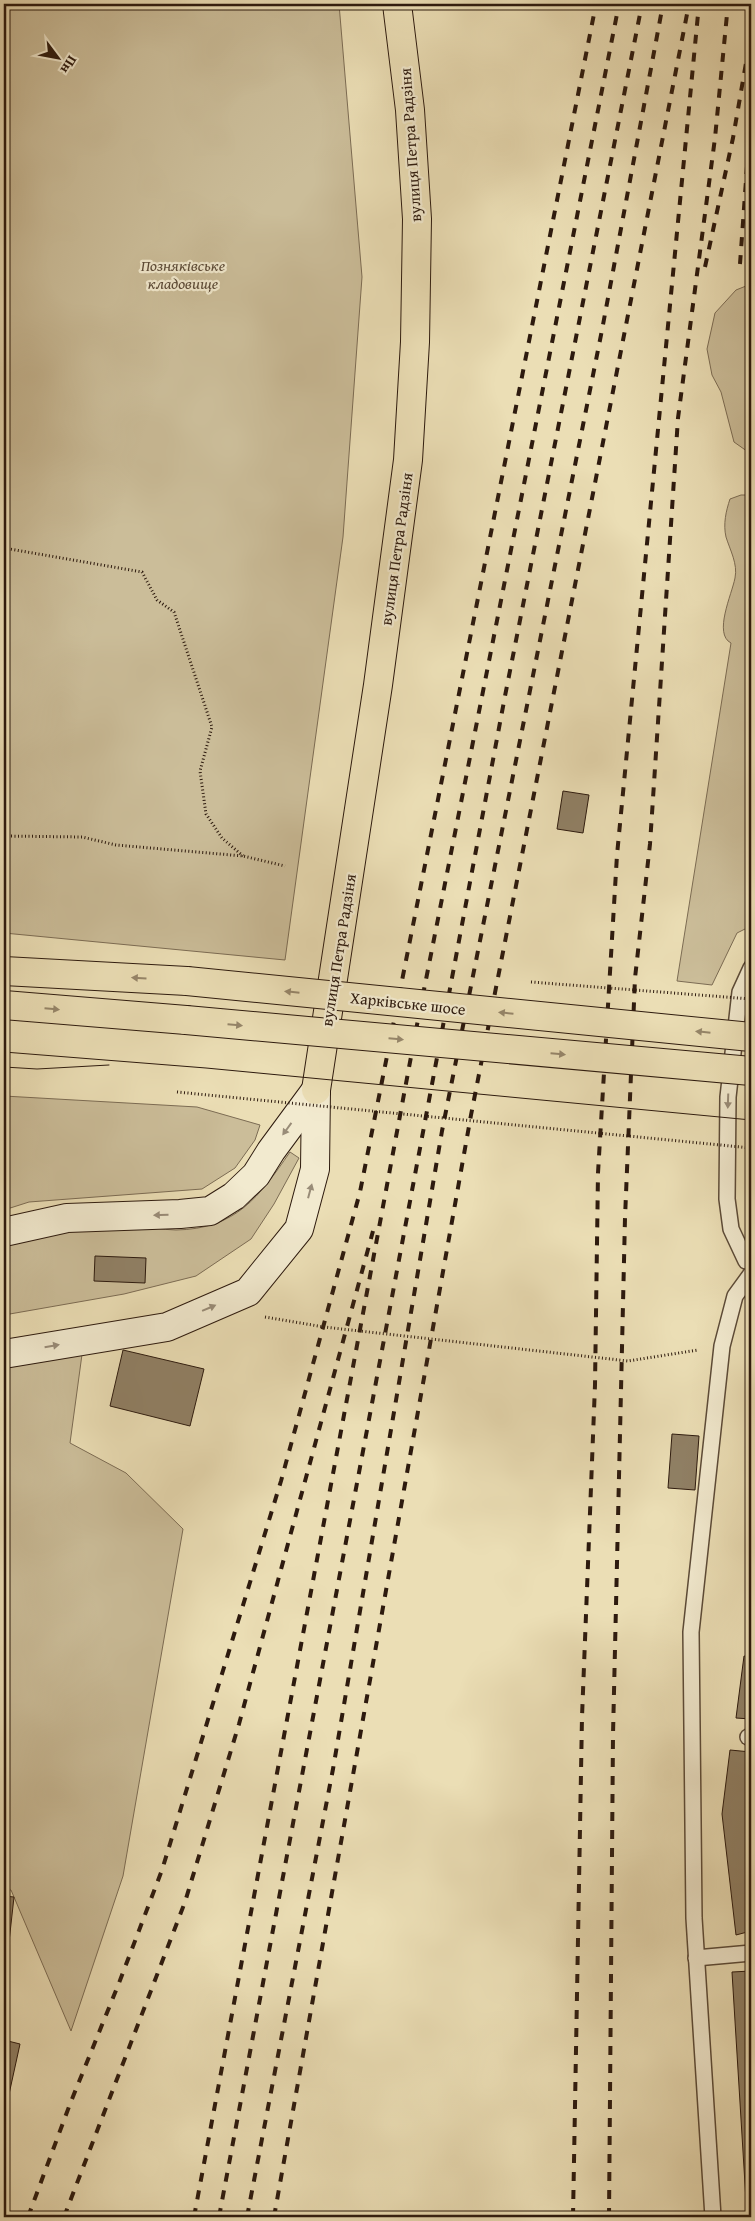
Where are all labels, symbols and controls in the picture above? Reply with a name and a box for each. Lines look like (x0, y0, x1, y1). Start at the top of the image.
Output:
north arrow (32, 32, 82, 82)
text: Пн (56, 52, 82, 78)
street label: вулиця Петра Радзіня (393, 67, 427, 223)
park label: Позняківське кладовище (141, 253, 226, 295)
street label: вулиця Петра Радзіня (373, 471, 419, 627)
street label: вулиця Петра Радзіня (314, 872, 362, 1028)
one-way arrow (130, 974, 146, 982)
street label: Харківське шосе (349, 985, 467, 1021)
one-way arrow (284, 987, 300, 995)
one-way arrow (45, 1005, 61, 1013)
one-way arrow (498, 1009, 514, 1017)
one-way arrow (227, 1021, 243, 1029)
one-way arrow (694, 1028, 710, 1036)
one-way arrow (389, 1035, 405, 1043)
one-way arrow (551, 1050, 567, 1058)
one-way arrow (724, 1093, 732, 1109)
one-way arrow (282, 1122, 292, 1136)
one-way arrow (306, 1184, 314, 1199)
one-way arrow (153, 1211, 169, 1219)
one-way arrow (202, 1304, 216, 1312)
one-way arrow (44, 1342, 60, 1350)

